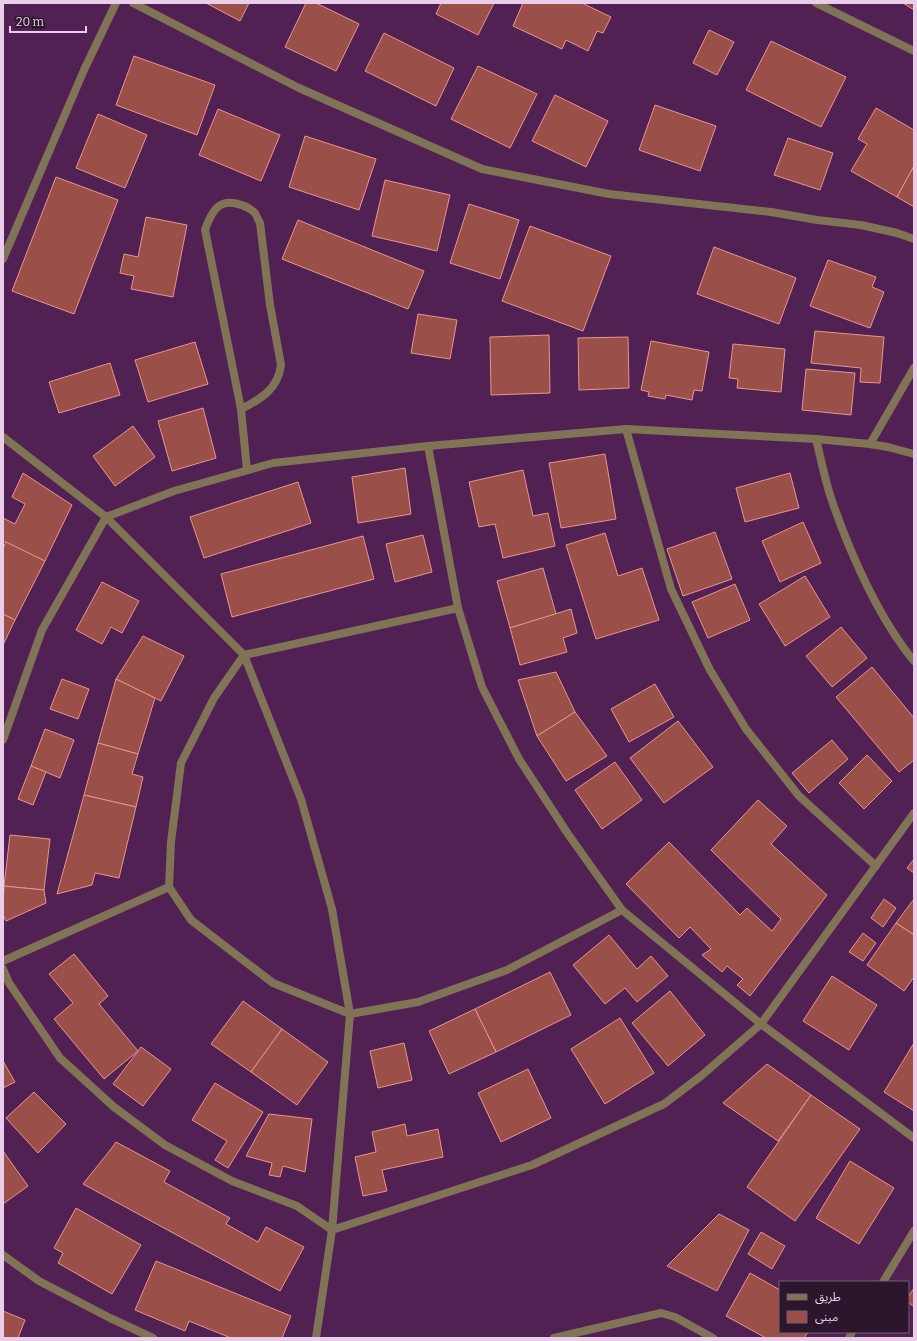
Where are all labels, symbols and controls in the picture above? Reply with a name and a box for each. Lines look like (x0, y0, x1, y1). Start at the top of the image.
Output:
scale bar (10, 8, 86, 34)
text: 20 m (16, 15, 45, 29)
legend (779, 1281, 909, 1333)
text: طريق (815, 1290, 841, 1305)
text: مبنى (815, 1310, 838, 1324)

